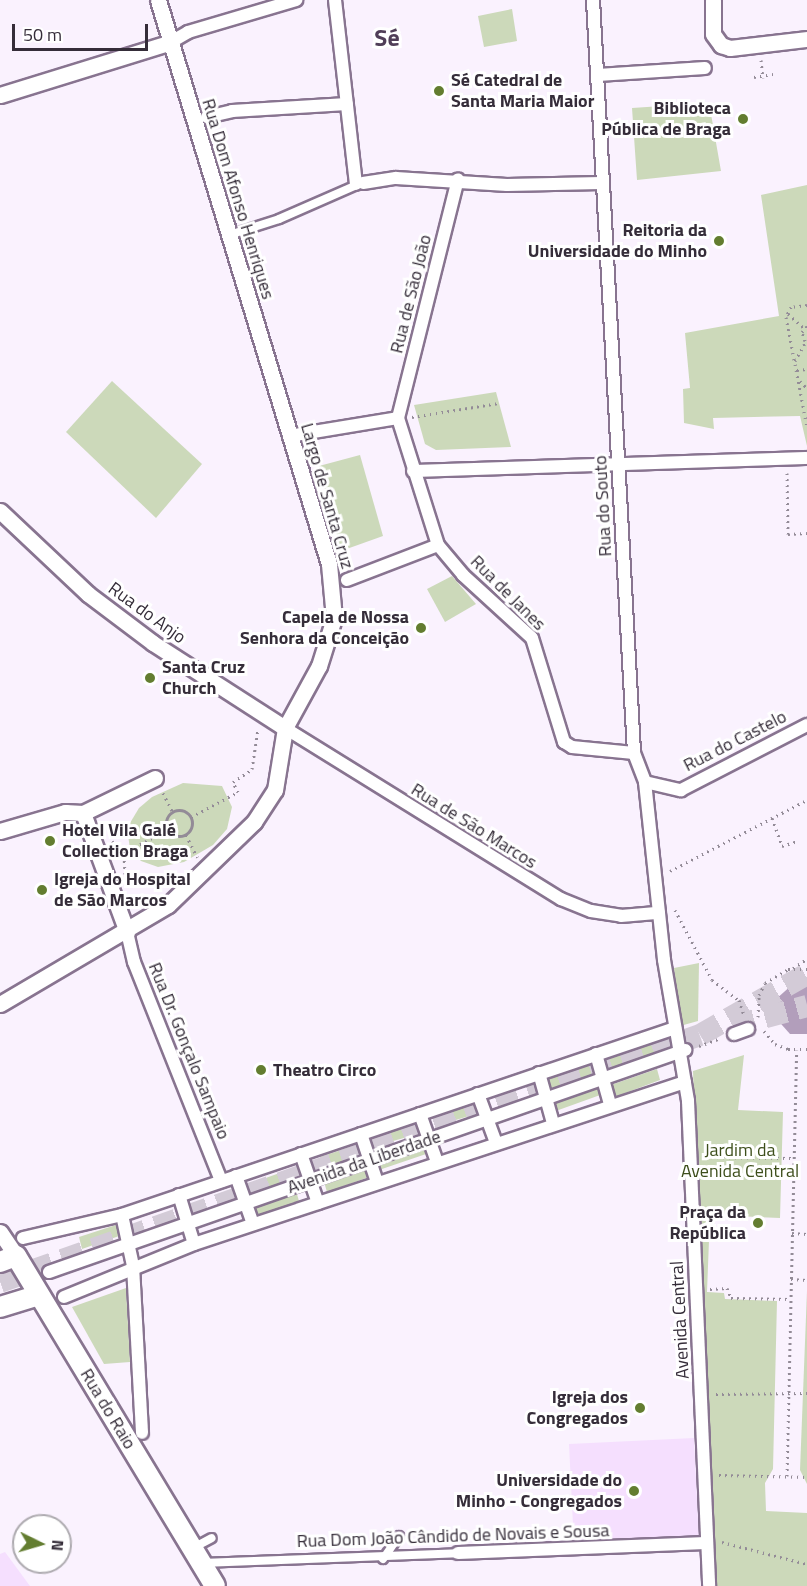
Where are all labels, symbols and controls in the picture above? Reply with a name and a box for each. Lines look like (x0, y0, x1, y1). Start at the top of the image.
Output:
scale bar (15, 12, 152, 50)
text: 50 m (23, 21, 62, 48)
district label: Sé (374, 24, 400, 52)
place label: Sé Catedral de Santa Maria Maior (451, 70, 594, 112)
marker: Sé Catedral de Santa Maria Maior (432, 84, 446, 98)
street label: Rua Dom Afonso Henriques (197, 96, 279, 302)
place label: Biblioteca Pública de Braga (601, 98, 731, 140)
marker: Biblioteca Pública de Braga (736, 112, 750, 126)
place label: Reitoria da Universidade do Minho (528, 220, 707, 262)
street label: Rua de São João (386, 232, 436, 356)
marker: Reitoria da Universidade do Minho (712, 234, 726, 248)
street label: Largo de Santa Cruz (296, 421, 358, 571)
street label: Rua do Souto (590, 455, 616, 557)
street label: Rua de Janes (466, 551, 550, 635)
street label: Rua do Anjo (104, 578, 190, 648)
place label: Capela de Nossa Senhora da Conceição (240, 607, 409, 650)
marker: Capela de Nossa Senhora da Conceição (414, 621, 428, 635)
place label: Santa Cruz Church (162, 657, 245, 700)
marker: Santa Cruz Church (143, 671, 157, 685)
street label: Rua do Castelo (680, 706, 790, 776)
street label: Rua de São Marcos (407, 779, 541, 873)
place label: Hotel Vila Galé Collection Braga (62, 820, 188, 862)
marker: Hotel Vila Galé Collection Braga (43, 834, 57, 848)
place label: Igreja do Hospital de São Marcos (54, 869, 191, 912)
marker: Igreja do Hospital de São Marcos (35, 883, 49, 897)
street label: Rua Dr. Gonçalo Sampaio (144, 959, 234, 1143)
place label: Theatro Circo (273, 1059, 376, 1081)
marker: Theatro Circo (254, 1063, 268, 1077)
street label: Avenida da Liberdade (284, 1126, 444, 1198)
park label: Jardim da Avenida Central (681, 1140, 799, 1182)
place label: Praça da República (670, 1202, 746, 1244)
marker: Praça da República (751, 1216, 765, 1230)
street label: Avenida Central (666, 1260, 694, 1380)
street label: Rua do Raio (76, 1365, 140, 1453)
place label: Igreja dos Congregados (527, 1387, 628, 1430)
marker: Igreja dos Congregados (633, 1401, 647, 1415)
place label: Universidade do Minho - Congregados (456, 1470, 622, 1512)
marker: Universidade do Minho - Congregados (627, 1484, 641, 1498)
north arrow (12, 1514, 72, 1574)
street label: Rua Dom João Cândido de Novais e Sousa (296, 1520, 610, 1552)
text: N (46, 1539, 70, 1552)

